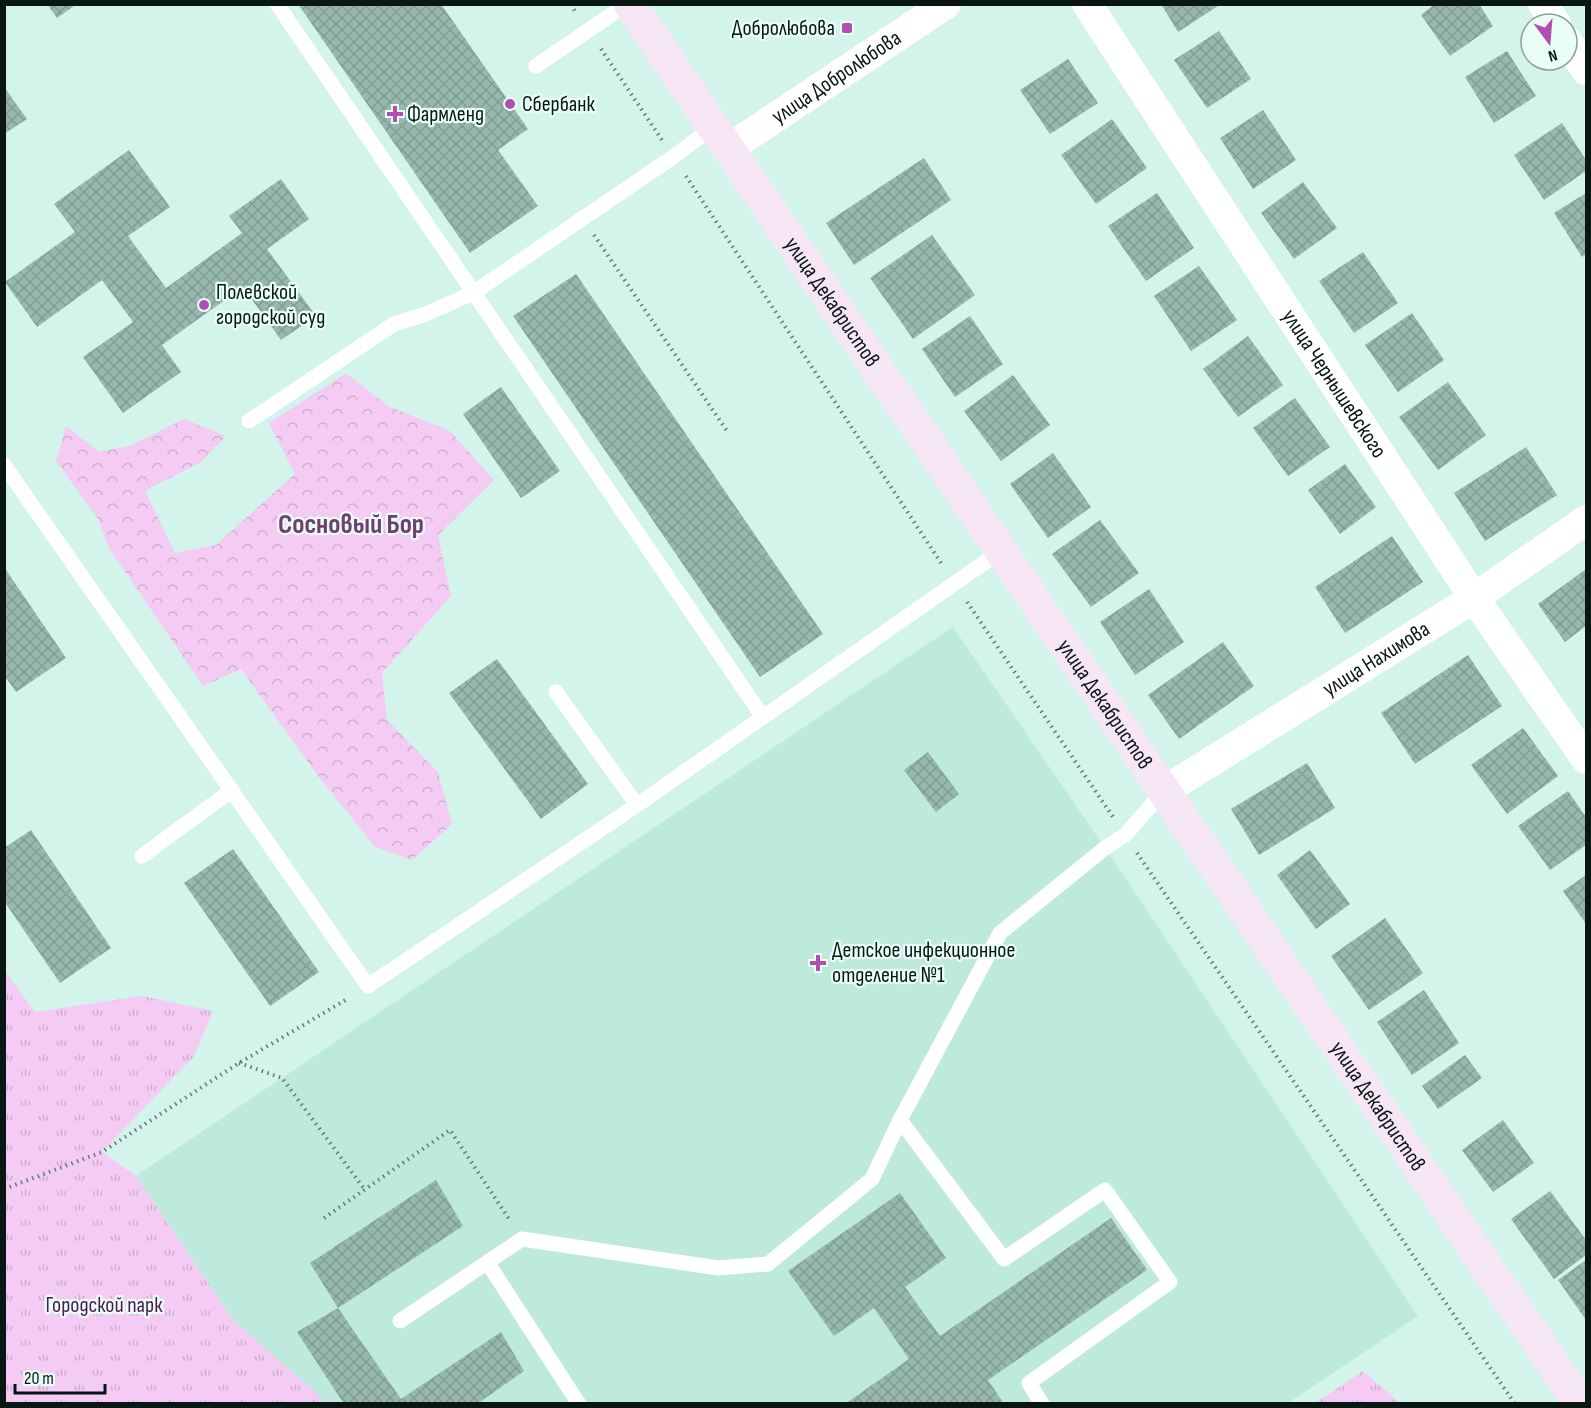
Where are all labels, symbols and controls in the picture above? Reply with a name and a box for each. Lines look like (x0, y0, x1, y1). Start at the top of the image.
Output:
north arrow (1519, 12, 1579, 72)
place label: Добролюбова (732, 15, 835, 42)
marker: Добролюбова (840, 21, 854, 35)
street label: улица Добролюбова (766, 24, 906, 130)
text: N (1546, 45, 1559, 65)
place label: Сбербанк (522, 91, 595, 118)
marker: Сбербанк (503, 97, 517, 111)
place label: Фармленд (407, 101, 484, 128)
marker: Фармленд (388, 107, 402, 121)
street label: улица Декабристов (779, 232, 886, 372)
place label: Полевской городской суд (216, 279, 325, 331)
marker: Полевской городской суд (197, 298, 211, 312)
street label: улица Чернышевского (1276, 304, 1393, 463)
district label: Сосновый Бор (278, 508, 424, 541)
street label: улица Нахимова (1318, 615, 1435, 702)
street label: улица Декабристов (1051, 634, 1159, 774)
place label: Детское инфекционное отделение №1 (832, 937, 1015, 989)
marker: Детское инфекционное отделение №1 (809, 954, 827, 972)
street label: улица Декабристов (1324, 1036, 1432, 1176)
park label: Городской парк (45, 1292, 163, 1319)
scale bar (15, 1357, 105, 1395)
text: 20 m (24, 1368, 54, 1389)

